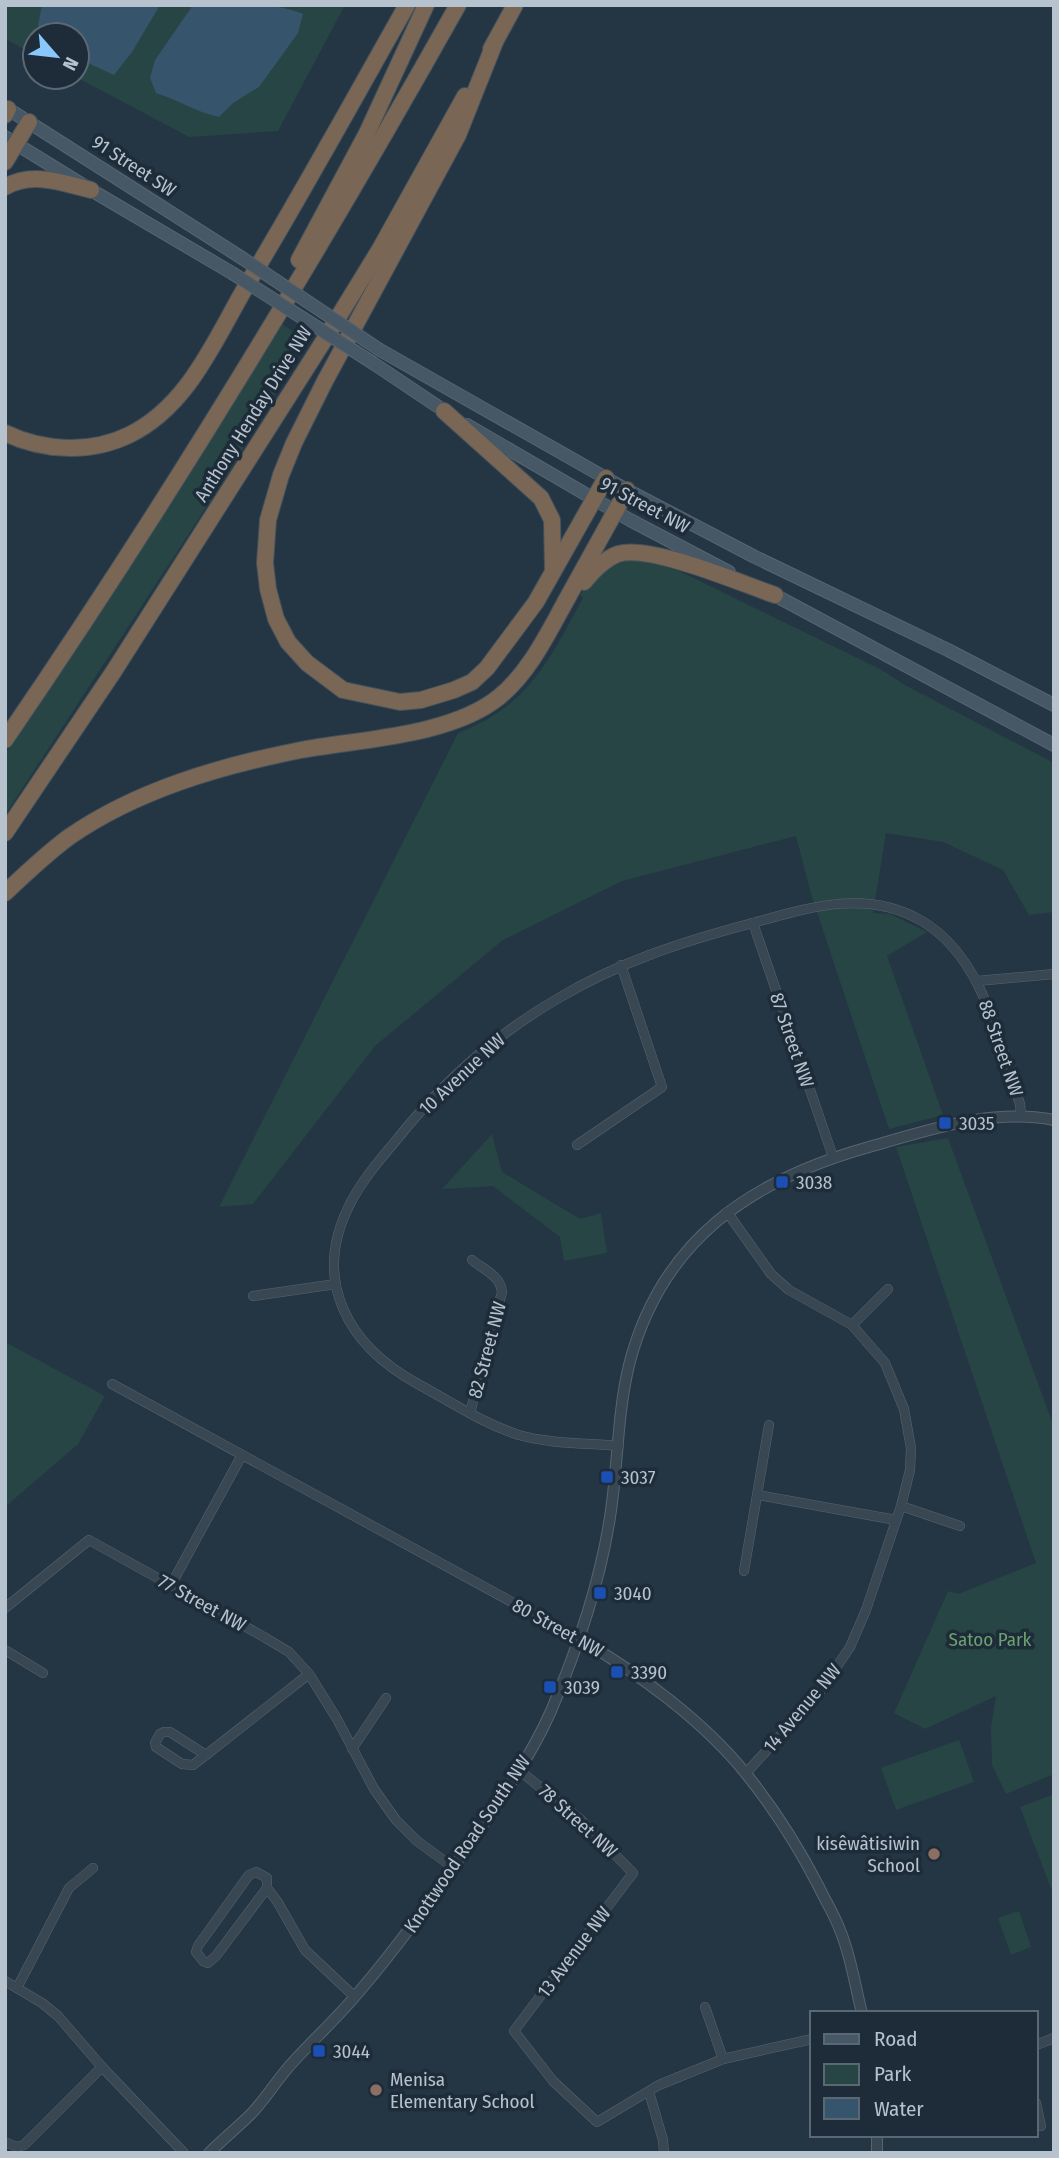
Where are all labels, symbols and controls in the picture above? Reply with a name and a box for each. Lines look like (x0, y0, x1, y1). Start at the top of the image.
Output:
north arrow (21, 21, 91, 91)
text: N (58, 53, 83, 74)
street label: 91 Street SW (88, 130, 180, 202)
street label: Anthony Henday Drive NW (190, 322, 316, 506)
street label: 91 Street NW (596, 472, 694, 538)
street label: 87 Street NW (765, 990, 819, 1090)
street label: 88 Street NW (974, 997, 1028, 1099)
street label: 10 Avenue NW (414, 1028, 510, 1120)
place label: 3035 (959, 1112, 995, 1135)
marker: 3035 (937, 1115, 953, 1131)
place label: 3038 (796, 1171, 832, 1194)
marker: 3038 (774, 1174, 790, 1190)
street label: 82 Street NW (463, 1299, 511, 1401)
place label: 3037 (621, 1466, 656, 1489)
marker: 3037 (599, 1469, 615, 1485)
street label: 77 Street NW (154, 1569, 250, 1637)
place label: 3040 (614, 1582, 652, 1605)
marker: 3040 (592, 1585, 608, 1601)
street label: 80 Street NW (508, 1594, 608, 1662)
park label: Satoo Park (949, 1628, 1032, 1651)
street label: 14 Avenue NW (758, 1659, 846, 1757)
place label: 3390 (631, 1661, 667, 1684)
marker: 3390 (609, 1664, 625, 1680)
place label: 3039 (564, 1676, 600, 1699)
marker: 3039 (542, 1679, 558, 1695)
street label: Knottwood Road South NW (399, 1751, 535, 1937)
street label: 78 Street NW (534, 1780, 622, 1862)
place label: kisêwâtisiwin School (816, 1832, 920, 1877)
marker: kisêwâtisiwin School (926, 1846, 942, 1862)
street label: 13 Avenue NW (532, 1902, 616, 2002)
legend (810, 2011, 1038, 2137)
text: Road (874, 2026, 918, 2052)
place label: 3044 (333, 2040, 370, 2063)
marker: 3044 (311, 2043, 327, 2059)
text: Park (874, 2061, 912, 2087)
place label: Menisa Elementary School (390, 2068, 535, 2113)
marker: Menisa Elementary School (368, 2082, 384, 2098)
text: Water (874, 2096, 924, 2122)

